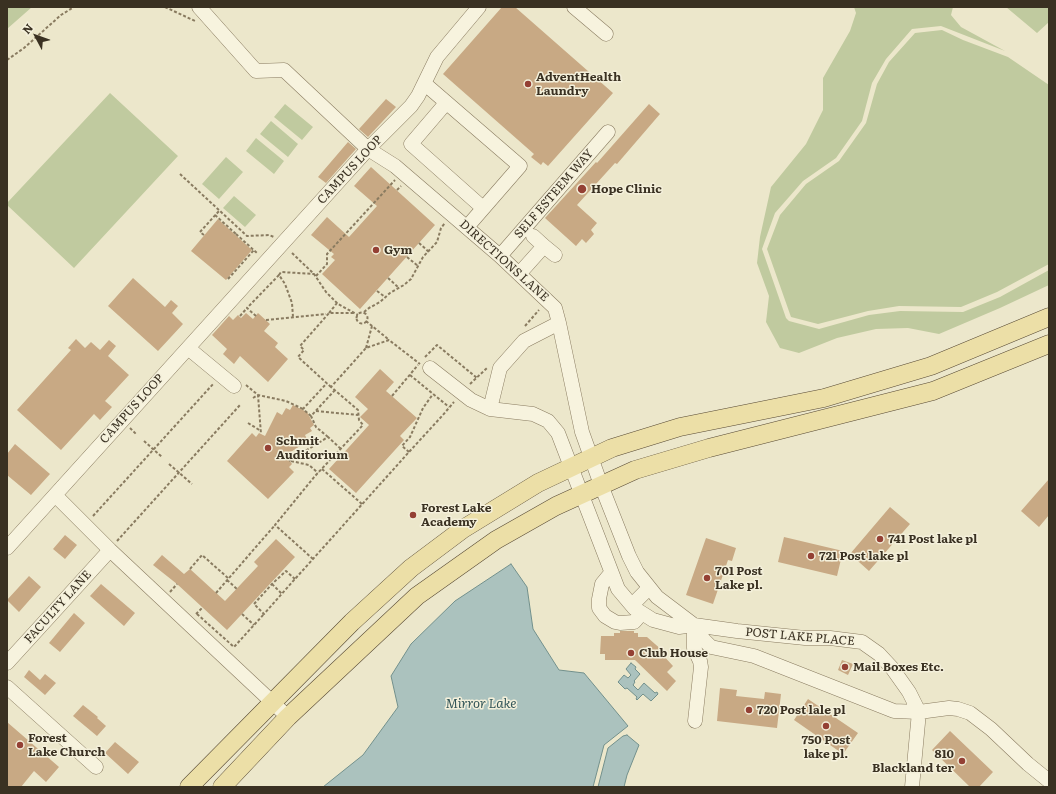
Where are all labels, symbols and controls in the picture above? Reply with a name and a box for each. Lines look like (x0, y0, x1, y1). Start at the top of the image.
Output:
north arrow (16, 16, 56, 56)
text: N (18, 19, 36, 37)
place label: AdventHealth Laundry (536, 70, 621, 98)
marker: AdventHealth Laundry (523, 79, 533, 89)
street label: CAMPUS LOOP (315, 133, 385, 207)
street label: SELF ESTEEM WAY (511, 147, 597, 241)
place label: Hope Clinic (591, 182, 662, 196)
marker: Hope Clinic (576, 183, 588, 195)
street label: DIRECTIONS LANE (456, 217, 552, 305)
place label: Gym (384, 243, 412, 257)
marker: Gym (371, 245, 381, 255)
street label: CAMPUS LOOP (97, 371, 167, 447)
place label: Schmit Auditorium (276, 434, 348, 462)
marker: Schmit Auditorium (263, 443, 273, 453)
place label: Forest Lake Academy (421, 501, 491, 529)
marker: Forest Lake Academy (408, 510, 418, 520)
place label: 741 Post lake pl (888, 532, 977, 546)
marker: 741 Post lake pl (875, 534, 885, 544)
place label: 721 Post lake pl (819, 549, 909, 563)
marker: 721 Post lake pl (806, 551, 816, 561)
place label: 701 Post Lake pl. (715, 564, 763, 592)
street label: FACULTY LANE (21, 568, 95, 646)
marker: 701 Post Lake pl. (702, 573, 712, 583)
street label: POST LAKE PLACE (745, 625, 855, 649)
place label: Club House (639, 646, 708, 660)
marker: Club House (626, 648, 636, 658)
place label: Mail Boxes Etc. (853, 660, 944, 674)
marker: Mail Boxes Etc. (840, 662, 850, 672)
water label: Mirror Lake (446, 696, 516, 712)
place label: 720 Post lale pl (757, 703, 845, 717)
marker: 720 Post lale pl (744, 705, 754, 715)
marker: 750 Post lake pl. (821, 721, 831, 731)
place label: Forest Lake Church (28, 731, 106, 759)
place label: 750 Post lake pl. (802, 733, 850, 761)
marker: Forest Lake Church (15, 740, 25, 750)
place label: 810 Blackland ter (872, 747, 954, 775)
marker: 810 Blackland ter (957, 756, 967, 766)

